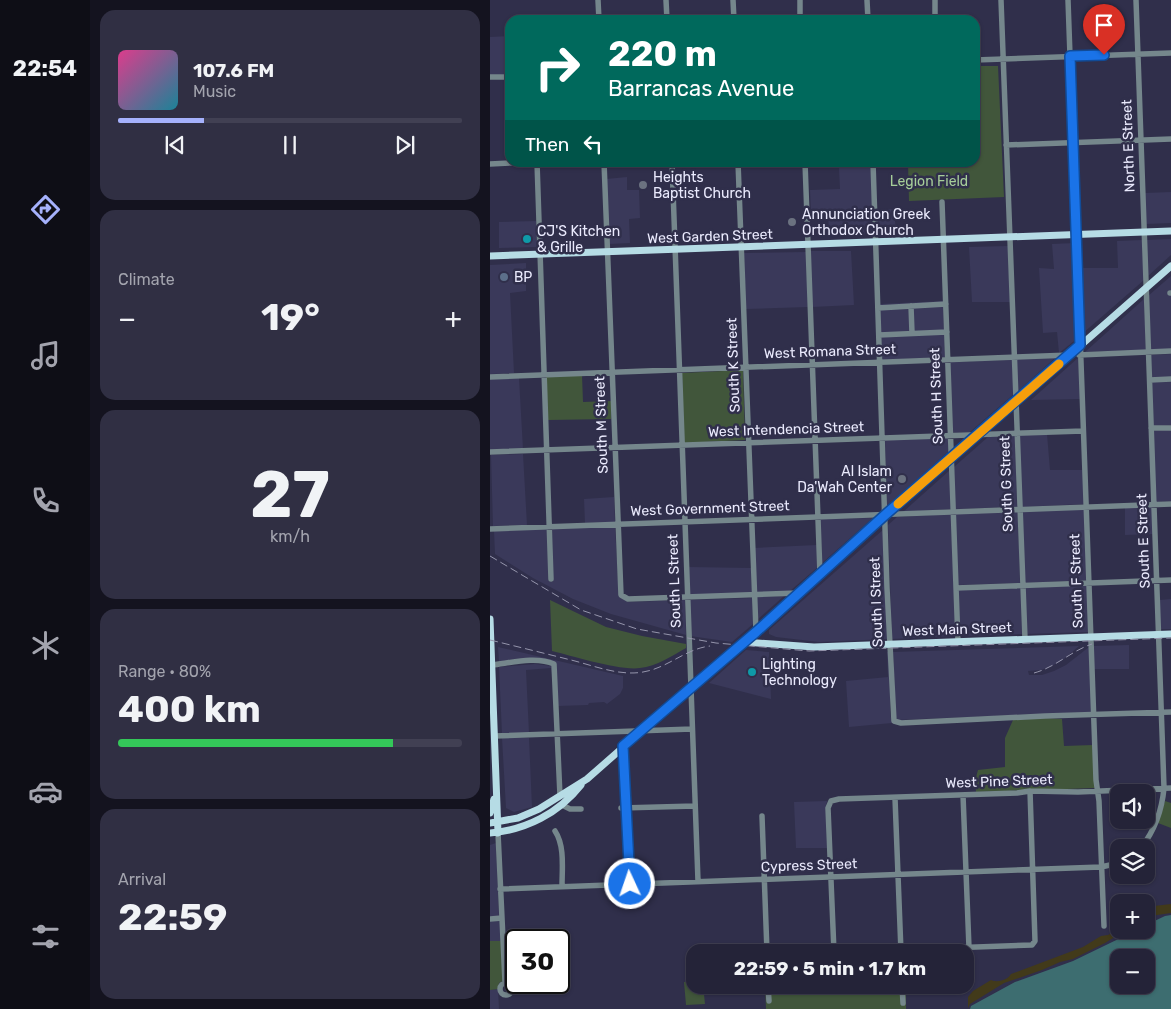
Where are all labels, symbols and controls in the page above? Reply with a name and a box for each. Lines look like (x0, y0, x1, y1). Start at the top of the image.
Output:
pin (1083, 4, 1125, 55)
icon: arrive (1090, 11, 1118, 39)
text: 220 m (608, 33, 717, 75)
icon: right (525, 35, 590, 100)
text: 22:54 (13, 55, 77, 82)
text: 107.6 FM (193, 59, 274, 82)
text: Barrancas Avenue (608, 75, 794, 102)
text: Music (193, 82, 236, 101)
street label: North E Street (1118, 99, 1139, 193)
icon: left (579, 130, 607, 158)
icon: previous (161, 131, 189, 159)
icon: pause (276, 131, 304, 159)
icon: next (391, 131, 419, 159)
text: Then (525, 133, 569, 156)
place label: Heights Baptist Church (653, 169, 751, 202)
park label: Legion Field (890, 173, 968, 190)
marker: Heights Baptist Church (637, 179, 649, 191)
icon: directions (28, 192, 63, 227)
place label: Annunciation Greek Orthodox Church (802, 206, 931, 239)
marker: Annunciation Greek Orthodox Church (786, 216, 798, 228)
place label: CJ'S Kitchen & Grille (537, 223, 620, 256)
street label: West Garden Street (647, 226, 774, 247)
marker: CJ'S Kitchen & Grille (521, 233, 533, 245)
place label: BP (514, 269, 532, 286)
text: Climate (118, 270, 175, 289)
marker: BP (498, 271, 510, 283)
text: 19° (261, 294, 320, 340)
text: − (118, 302, 136, 335)
text: + (445, 302, 462, 335)
street label: South K Street (723, 317, 744, 413)
icon: music (28, 338, 63, 373)
street label: West Romana Street (764, 341, 897, 362)
street label: South H Street (926, 347, 947, 445)
street label: South M Street (591, 375, 612, 474)
street label: West Intendencia Street (708, 418, 865, 441)
street label: South G Street (996, 435, 1017, 532)
text: 27 (250, 456, 330, 533)
place label: Al Islam Da'Wah Center (797, 463, 893, 496)
marker: Al Islam Da'Wah Center (896, 473, 908, 485)
icon: phone (28, 483, 63, 518)
street label: South E Street (1133, 493, 1154, 589)
street label: West Government Street (630, 497, 790, 520)
text: km/h (270, 527, 310, 546)
street label: South L Street (664, 533, 685, 628)
street label: South F Street (1066, 533, 1087, 628)
street label: South I Street (866, 556, 887, 647)
street label: West Main Street (902, 619, 1013, 640)
icon: climate (28, 628, 63, 663)
place label: Lighting Technology (762, 656, 837, 689)
text: Range · 80% (118, 662, 211, 681)
marker: Lighting Technology (746, 666, 758, 678)
text: 400 km (118, 686, 261, 732)
street label: West Pine Street (945, 771, 1054, 792)
icon: car (28, 774, 63, 809)
map controls (1110, 784, 1155, 994)
button: sound (1110, 784, 1155, 829)
button: layers (1110, 839, 1155, 884)
street label: Cypress Street (760, 855, 858, 876)
position arrow (603, 857, 655, 909)
text: Arrival (118, 870, 166, 889)
text: 22:59 (118, 894, 227, 940)
button: + (1110, 894, 1155, 939)
icon: filters (28, 919, 63, 954)
speed limit sign: 30 (505, 929, 570, 994)
button: − (1110, 949, 1155, 994)
text: 22:59 · 5 min · 1.7 km (734, 957, 926, 980)

